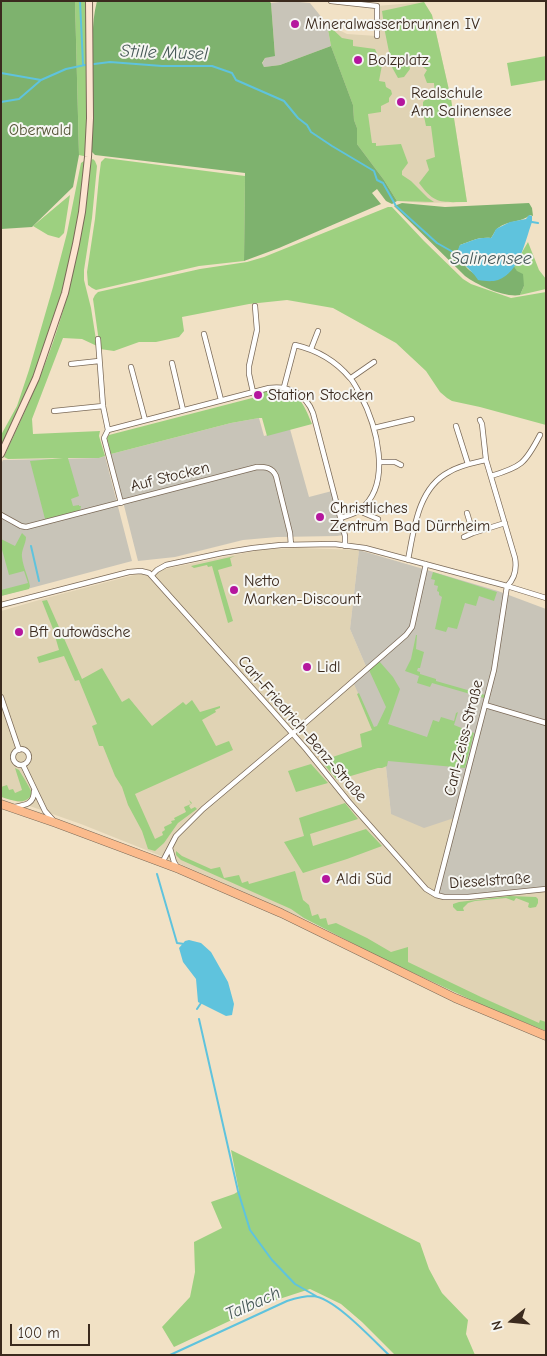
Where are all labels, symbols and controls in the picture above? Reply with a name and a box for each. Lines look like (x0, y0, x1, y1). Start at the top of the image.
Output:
place label: Mineralwasserbrunnen IV (305, 14, 480, 34)
marker: Mineralwasserbrunnen IV (289, 18, 301, 30)
water label: Stille Musel (120, 41, 208, 65)
place label: Bolzplatz (368, 50, 429, 70)
marker: Bolzplatz (352, 54, 364, 66)
place label: Realschule Am Salinensee (411, 83, 511, 121)
marker: Realschule Am Salinensee (395, 96, 407, 108)
park label: Oberwald (9, 120, 71, 140)
water label: Salinensee (450, 248, 532, 270)
place label: Station Stocken (268, 385, 373, 405)
marker: Station Stocken (252, 389, 264, 401)
street label: Auf Stocken (129, 458, 211, 496)
place label: Christliches Zentrum Bad Dürrheim (330, 498, 490, 536)
marker: Christliches Zentrum Bad Dürrheim (314, 511, 326, 523)
place label: Netto Marken-Discount (244, 571, 361, 609)
marker: Netto Marken-Discount (228, 584, 240, 596)
place label: Bft autowäsche (29, 622, 131, 642)
marker: Bft autowäsche (13, 626, 25, 638)
street label: Carl-Friedrich-Benz-Straße (233, 652, 371, 806)
place label: Lidl (317, 657, 341, 677)
marker: Lidl (301, 661, 313, 673)
street label: Carl-Zeiss-Straße (440, 678, 488, 798)
place label: Aldi Süd (336, 869, 392, 889)
street label: Dieselstraße (449, 869, 531, 893)
marker: Aldi Süd (320, 873, 332, 885)
water label: Talbach (222, 1282, 284, 1326)
north arrow (487, 1296, 537, 1346)
scale bar (12, 1314, 92, 1346)
text: N (488, 1319, 507, 1332)
text: 100 m (18, 1324, 60, 1342)

